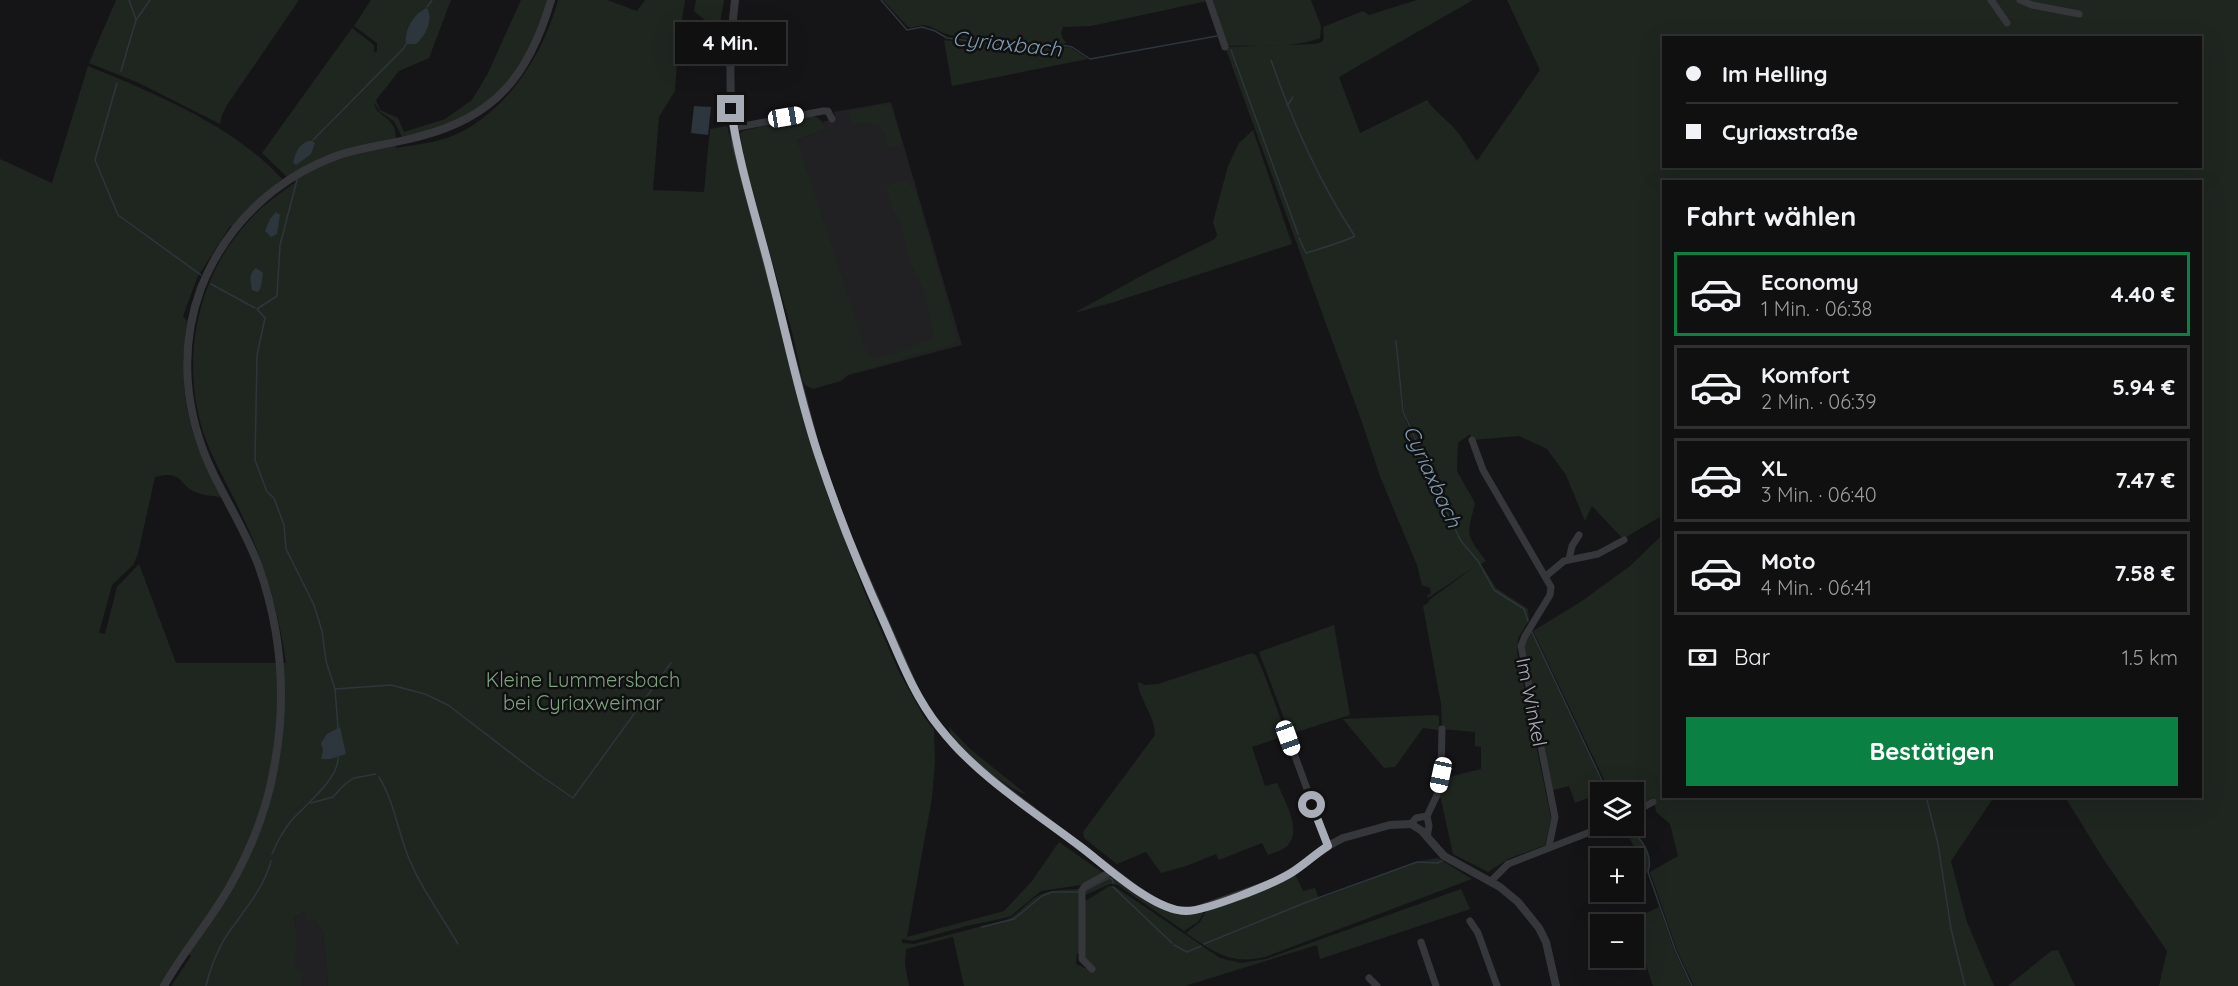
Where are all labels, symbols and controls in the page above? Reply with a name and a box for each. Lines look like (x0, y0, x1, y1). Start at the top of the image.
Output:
callout: 4 Min. (676, 22, 786, 64)
water label: Cyriaxbach (951, 24, 1064, 62)
text: 4 Min. (703, 30, 758, 55)
text: Im Helling (1722, 60, 1828, 88)
route end (717, 95, 744, 122)
car (767, 105, 805, 129)
text: Cyriaxstraße (1722, 118, 1858, 146)
text: Fahrt wählen (1686, 199, 1856, 233)
icon: car (1689, 267, 1743, 321)
text: Economy (1761, 268, 1859, 296)
text: 4.40 € (2111, 280, 2175, 308)
text: 1 Min. · 06:38 (1761, 296, 1872, 321)
icon: car (1689, 360, 1743, 414)
text: Komfort (1761, 361, 1850, 389)
text: 5.94 € (2112, 373, 2175, 401)
text: 2 Min. · 06:39 (1761, 389, 1876, 414)
water label: Cyriaxbach (1398, 421, 1468, 532)
icon: car (1689, 453, 1743, 507)
text: XL (1761, 454, 1788, 482)
text: 7.47 € (2115, 466, 2175, 494)
text: 3 Min. · 06:40 (1761, 482, 1877, 507)
icon: car (1689, 546, 1743, 600)
text: Moto (1761, 547, 1815, 575)
text: 7.58 € (2114, 559, 2175, 587)
text: 4 Min. · 06:41 (1761, 575, 1872, 600)
icon: cash (1686, 641, 1719, 674)
text: Bar (1734, 643, 1770, 671)
text: 1.5 km (2122, 645, 2178, 670)
street label: Im Winkel (1511, 655, 1553, 749)
park label: Kleine Lummersbach bei Cyriaxweimar (486, 667, 680, 715)
button: Bestätigen (1686, 717, 2178, 786)
car (1273, 718, 1303, 758)
car (1428, 756, 1454, 794)
map controls (1590, 782, 1644, 968)
button: layers (1590, 782, 1644, 836)
route start (1298, 791, 1325, 818)
button: + (1590, 848, 1644, 902)
button: − (1590, 914, 1644, 968)

